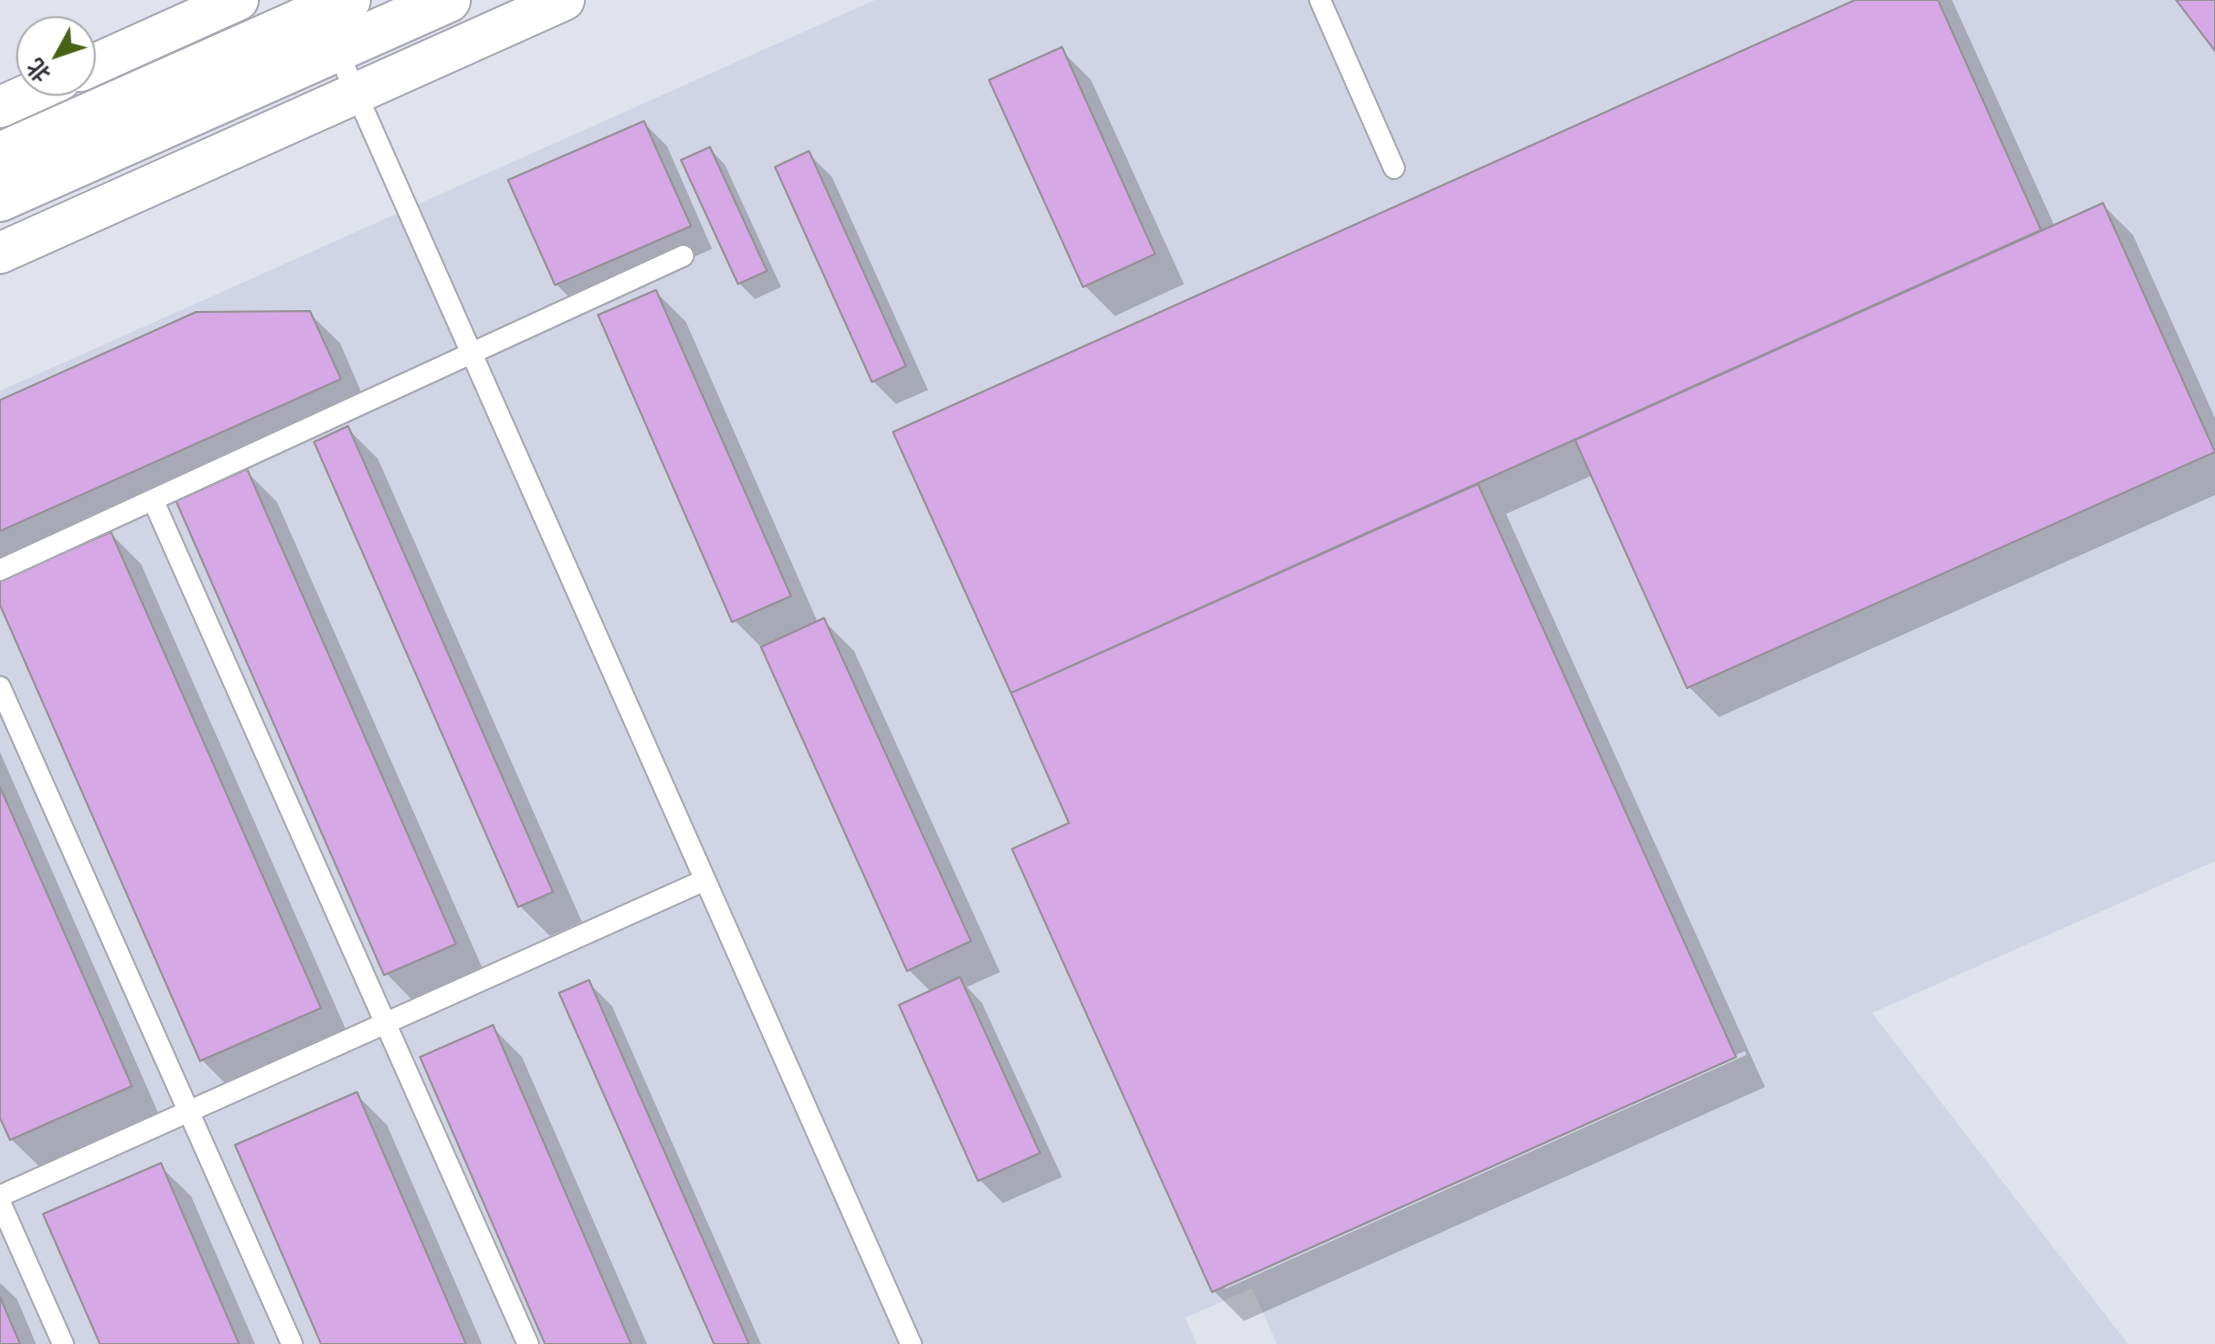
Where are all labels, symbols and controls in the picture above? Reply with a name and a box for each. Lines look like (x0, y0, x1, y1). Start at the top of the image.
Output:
north arrow (16, 16, 96, 96)
text: 北 (24, 55, 55, 86)

